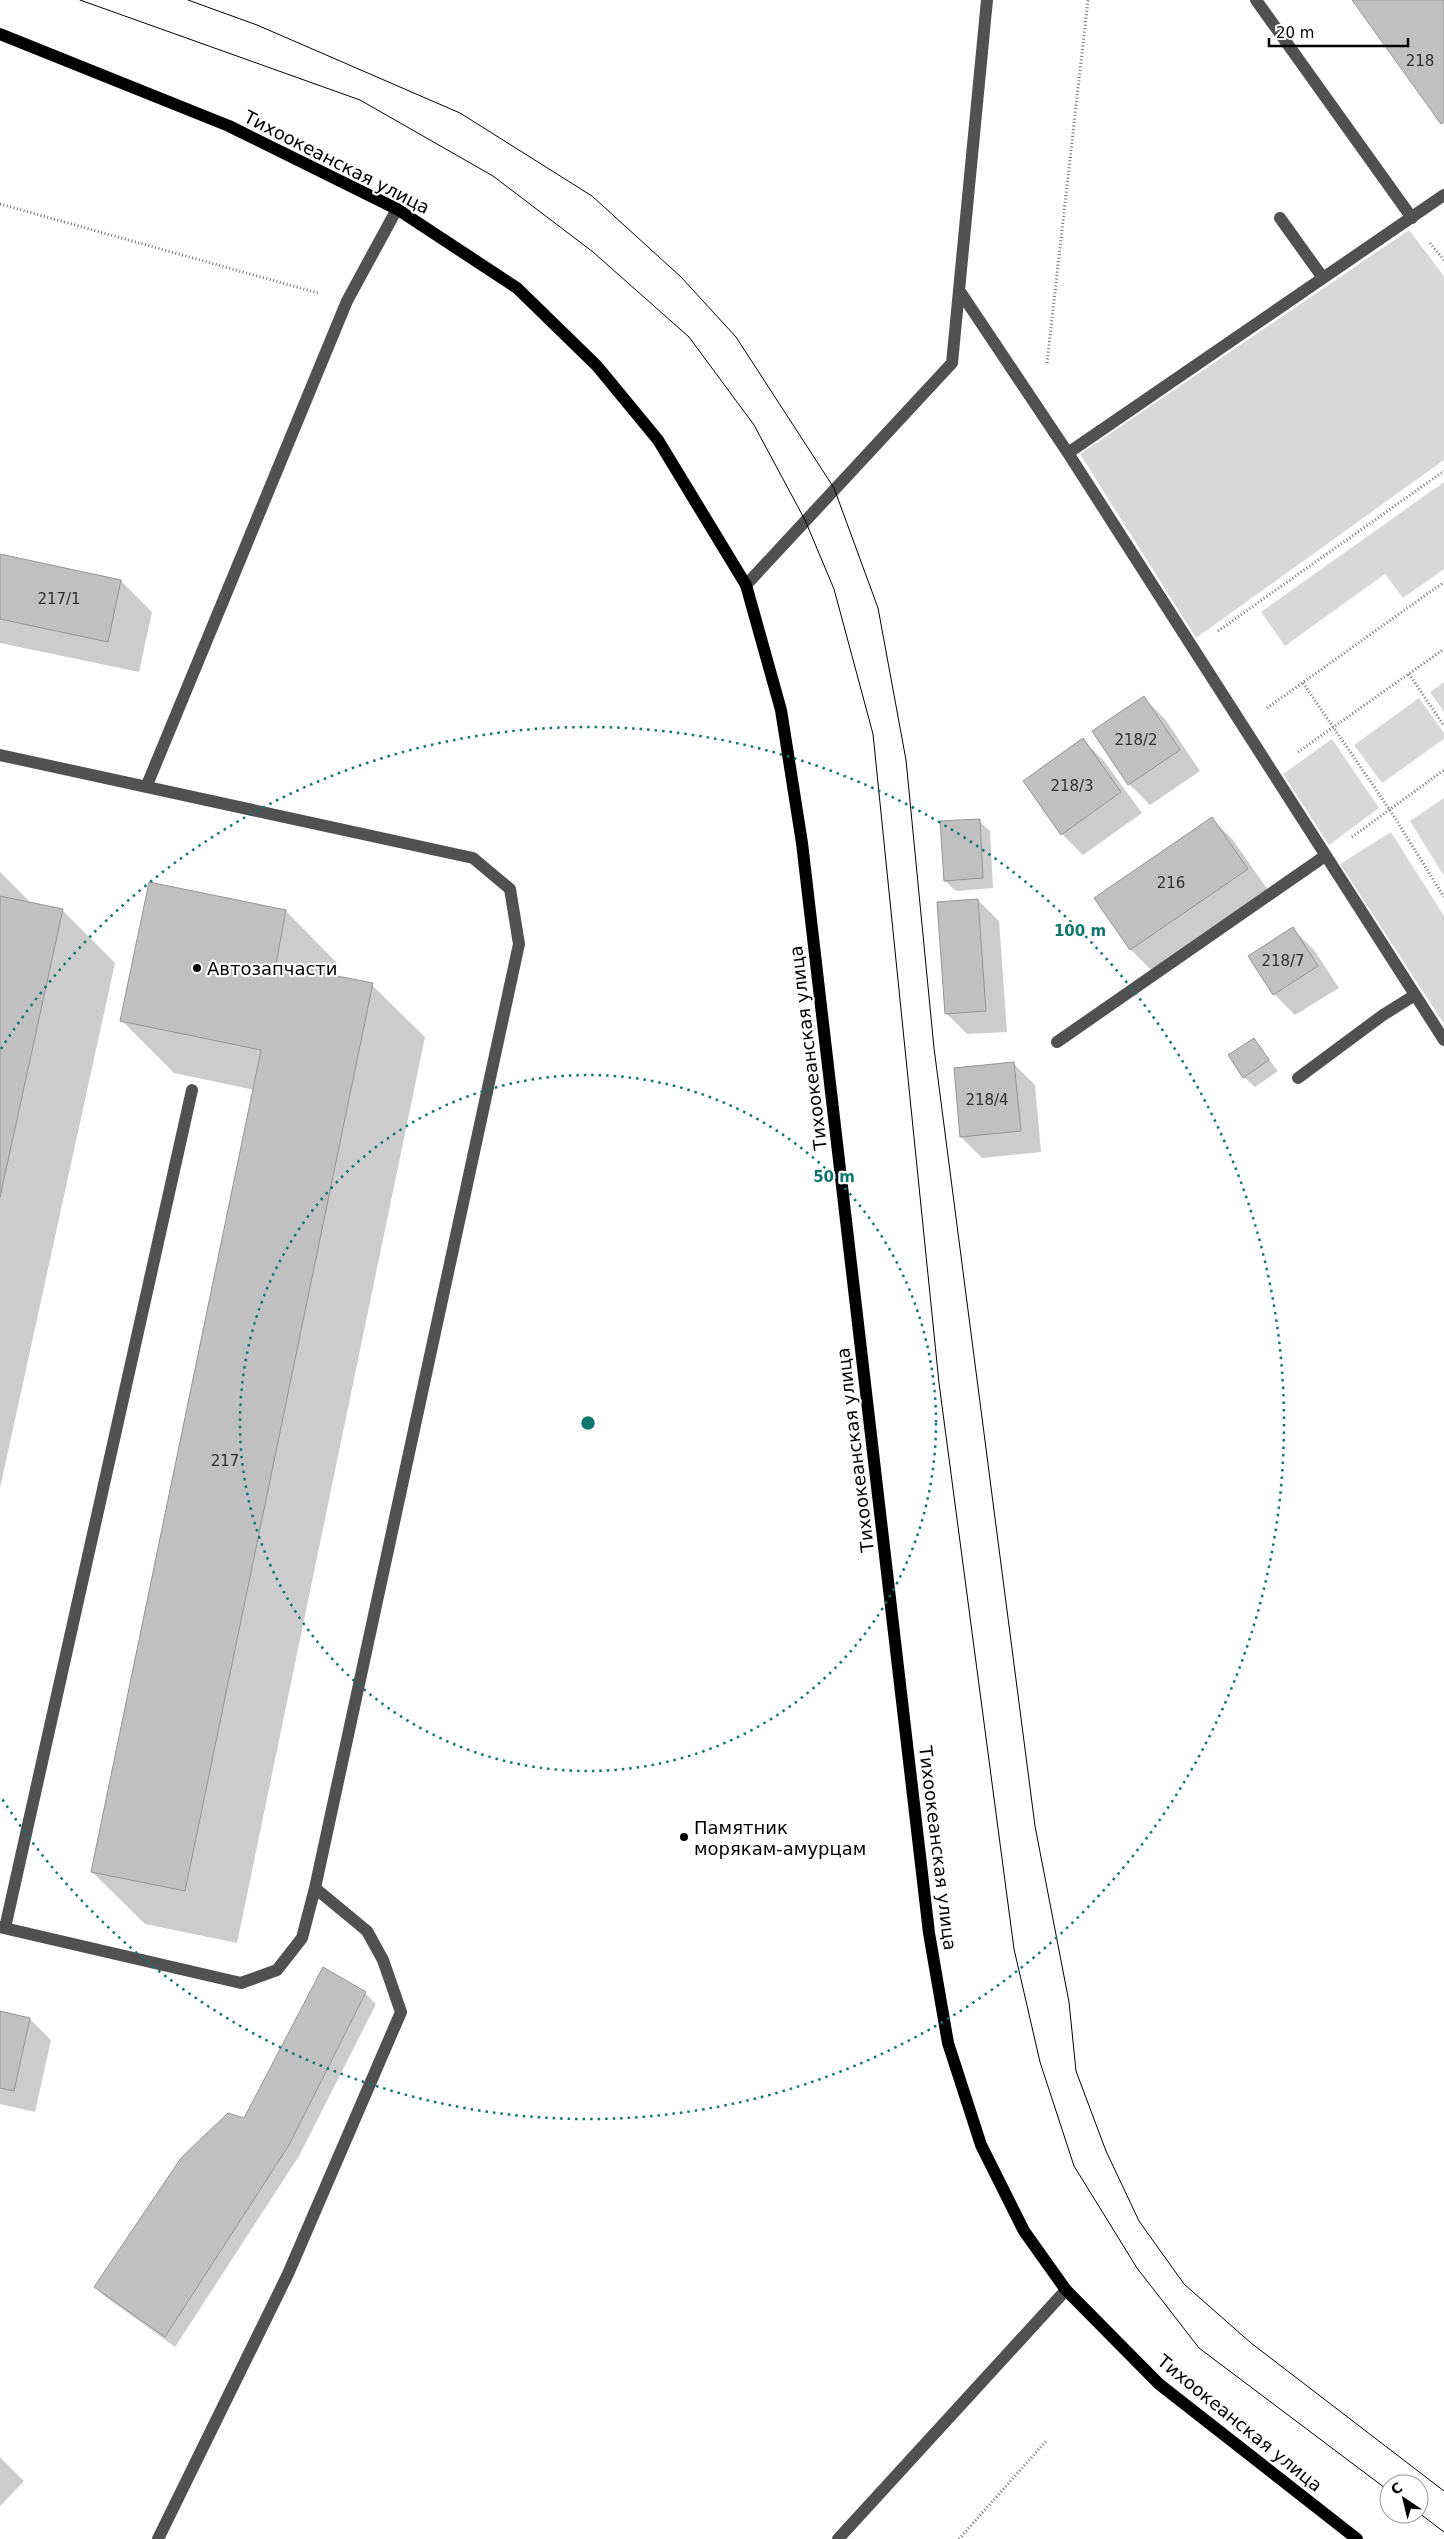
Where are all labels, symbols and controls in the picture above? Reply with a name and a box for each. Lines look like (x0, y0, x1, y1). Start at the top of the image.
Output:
scale bar (1269, 15, 1408, 47)
text: 20 m (1276, 24, 1314, 42)
house number: 218 (1406, 52, 1434, 70)
street label: Тихоокеанская улица (240, 106, 433, 218)
house number: 217/1 (37, 590, 81, 608)
house number: 218/2 (1114, 731, 1158, 749)
house number: 218/3 (1050, 777, 1094, 795)
house number: 216 (1157, 874, 1185, 892)
text: 100 m (1054, 922, 1106, 940)
street label: Тихоокеанская улица (785, 945, 831, 1152)
house number: 218/7 (1261, 952, 1305, 970)
place label: Автозапчасти (207, 958, 338, 979)
marker: Автозапчасти (191, 962, 203, 974)
house number: 218/4 (965, 1091, 1009, 1109)
text: 50 m (813, 1168, 855, 1186)
street label: Тихоокеанская улица (832, 1347, 878, 1554)
centre of rings (579, 1414, 597, 1432)
house number: 217 (211, 1452, 239, 1470)
street label: Тихоокеанская улица (915, 1744, 961, 1951)
place label: Памятник морякам-амурцам (694, 1817, 866, 1859)
marker: Памятник морякам-амурцам (678, 1831, 690, 1843)
street label: Тихоокеанская улица (1153, 2350, 1327, 2496)
north arrow (1379, 2474, 1429, 2524)
text: С (1388, 2479, 1405, 2498)

